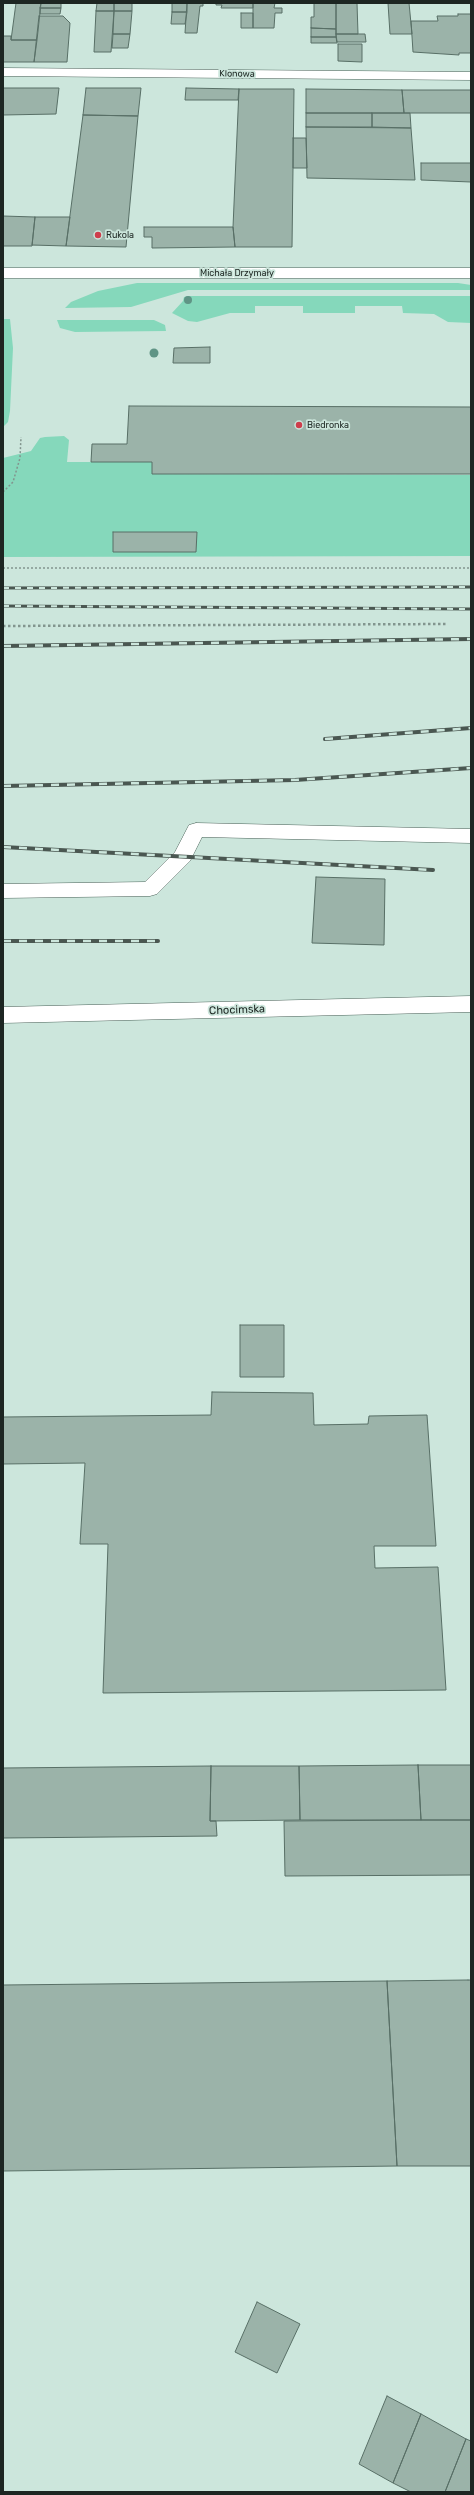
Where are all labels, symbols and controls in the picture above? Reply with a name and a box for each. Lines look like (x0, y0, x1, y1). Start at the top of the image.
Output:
street label: Klonowa (219, 68, 255, 80)
marker: Rukola (93, 230, 103, 240)
place label: Rukola (106, 230, 134, 240)
street label: Michała Drzymały (200, 268, 274, 278)
marker: Biedronka (294, 420, 304, 430)
place label: Biedronka (307, 420, 349, 430)
street label: Chocimska (209, 1002, 265, 1018)

